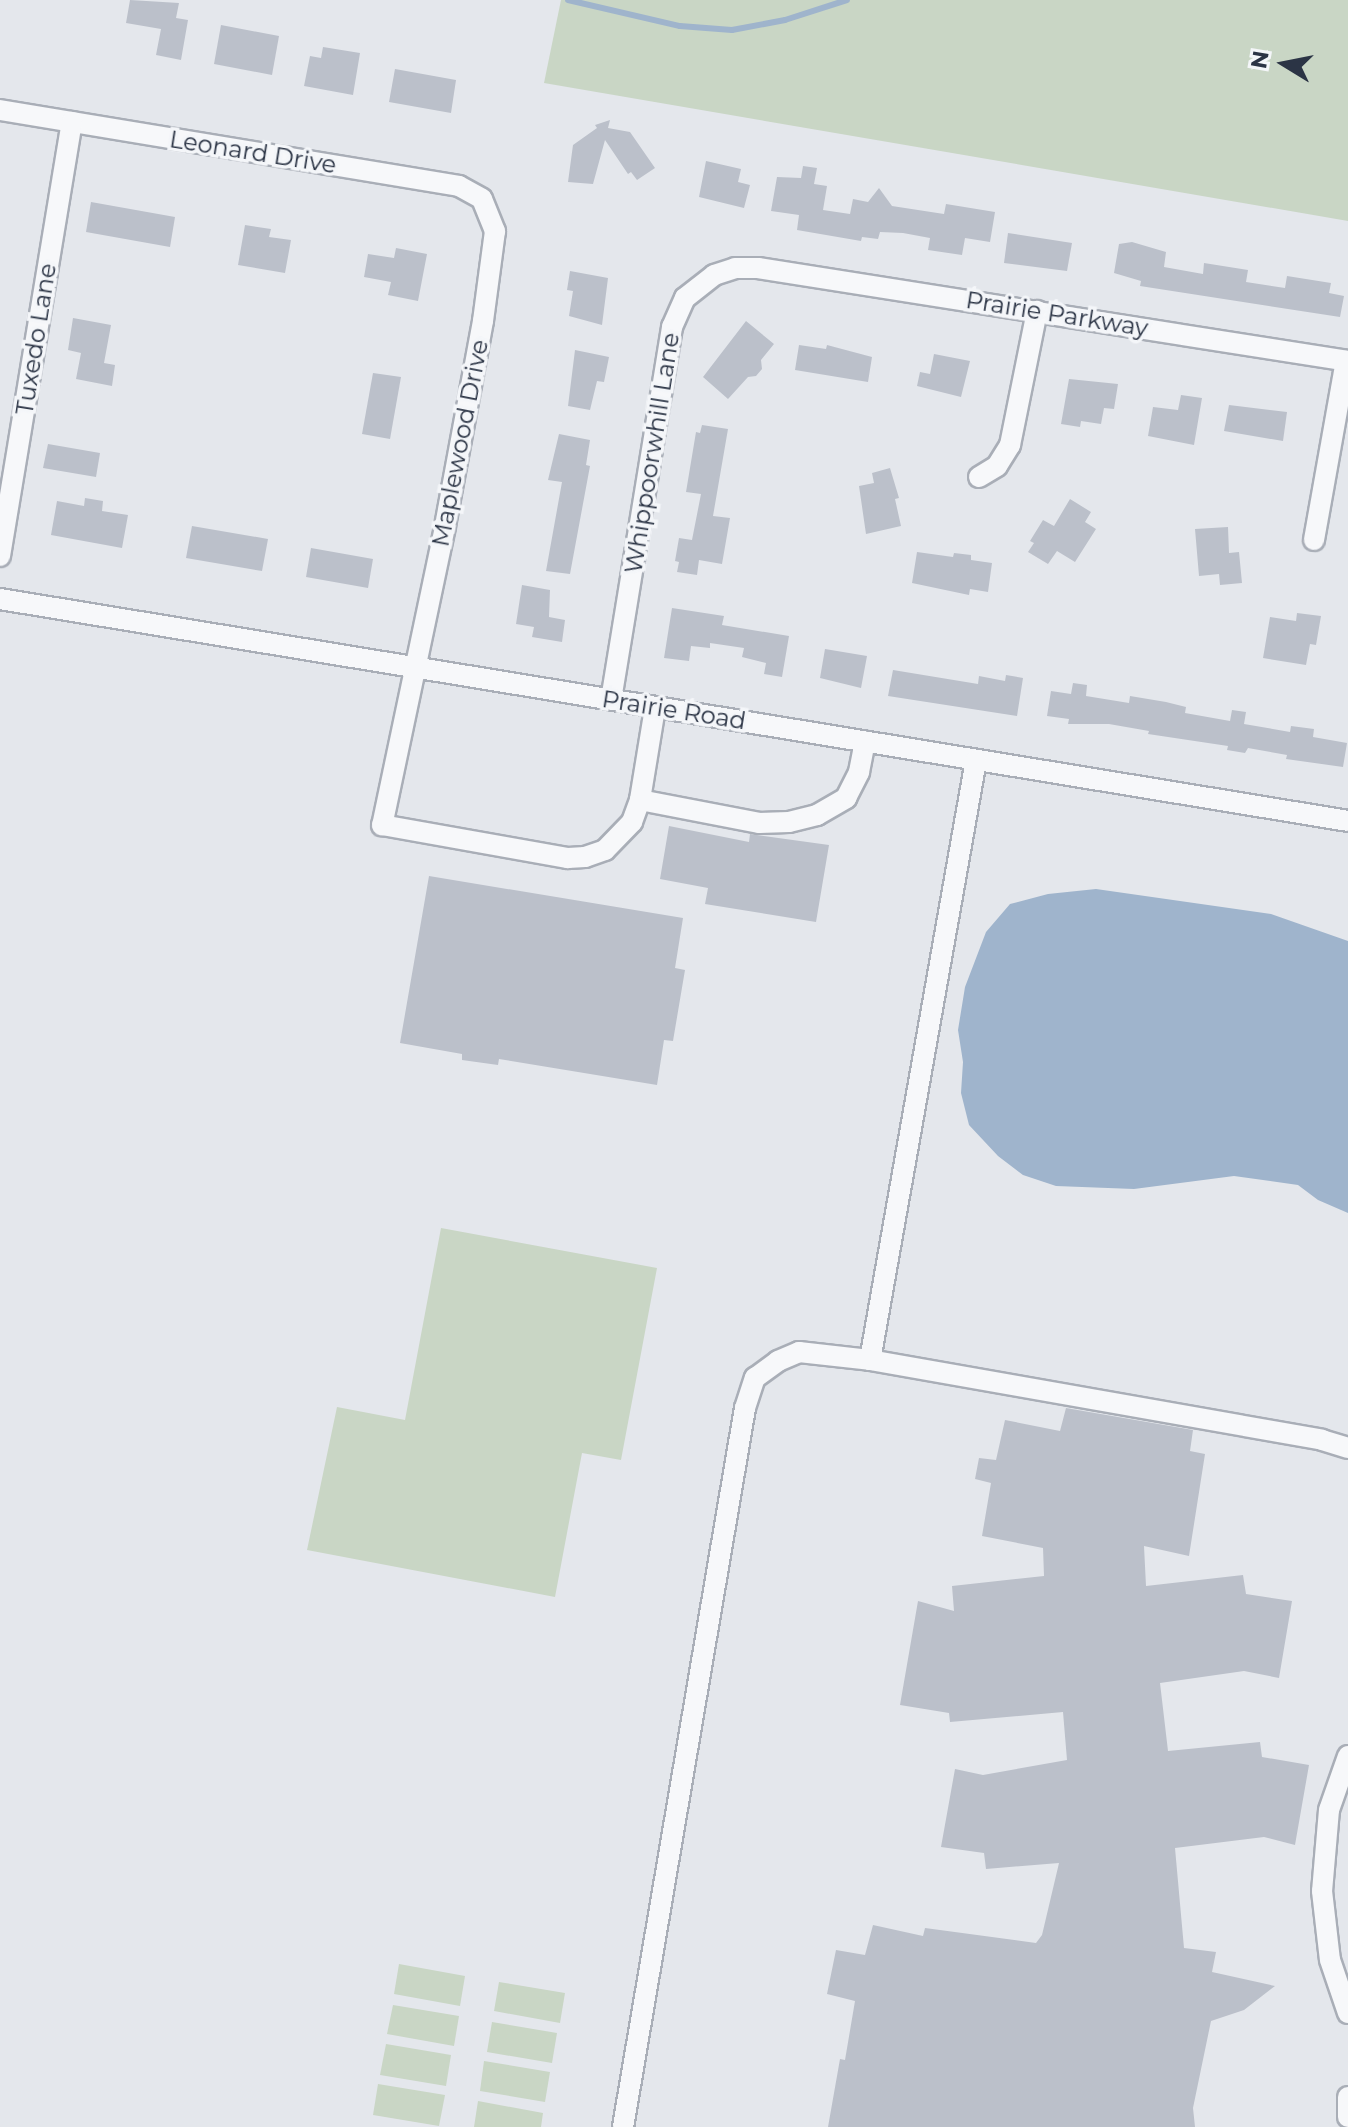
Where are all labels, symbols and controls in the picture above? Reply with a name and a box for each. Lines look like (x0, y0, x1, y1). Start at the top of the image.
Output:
north arrow (1244, 24, 1324, 104)
text: N (1245, 49, 1275, 71)
street label: Leonard Drive (167, 125, 339, 179)
street label: Tuxedo Lane (10, 261, 62, 417)
street label: Prairie Parkway (964, 285, 1150, 343)
street label: Whippoorwhill Lane (619, 330, 685, 576)
street label: Maplewood Drive (426, 337, 494, 549)
street label: Prairie Road (600, 684, 748, 736)

